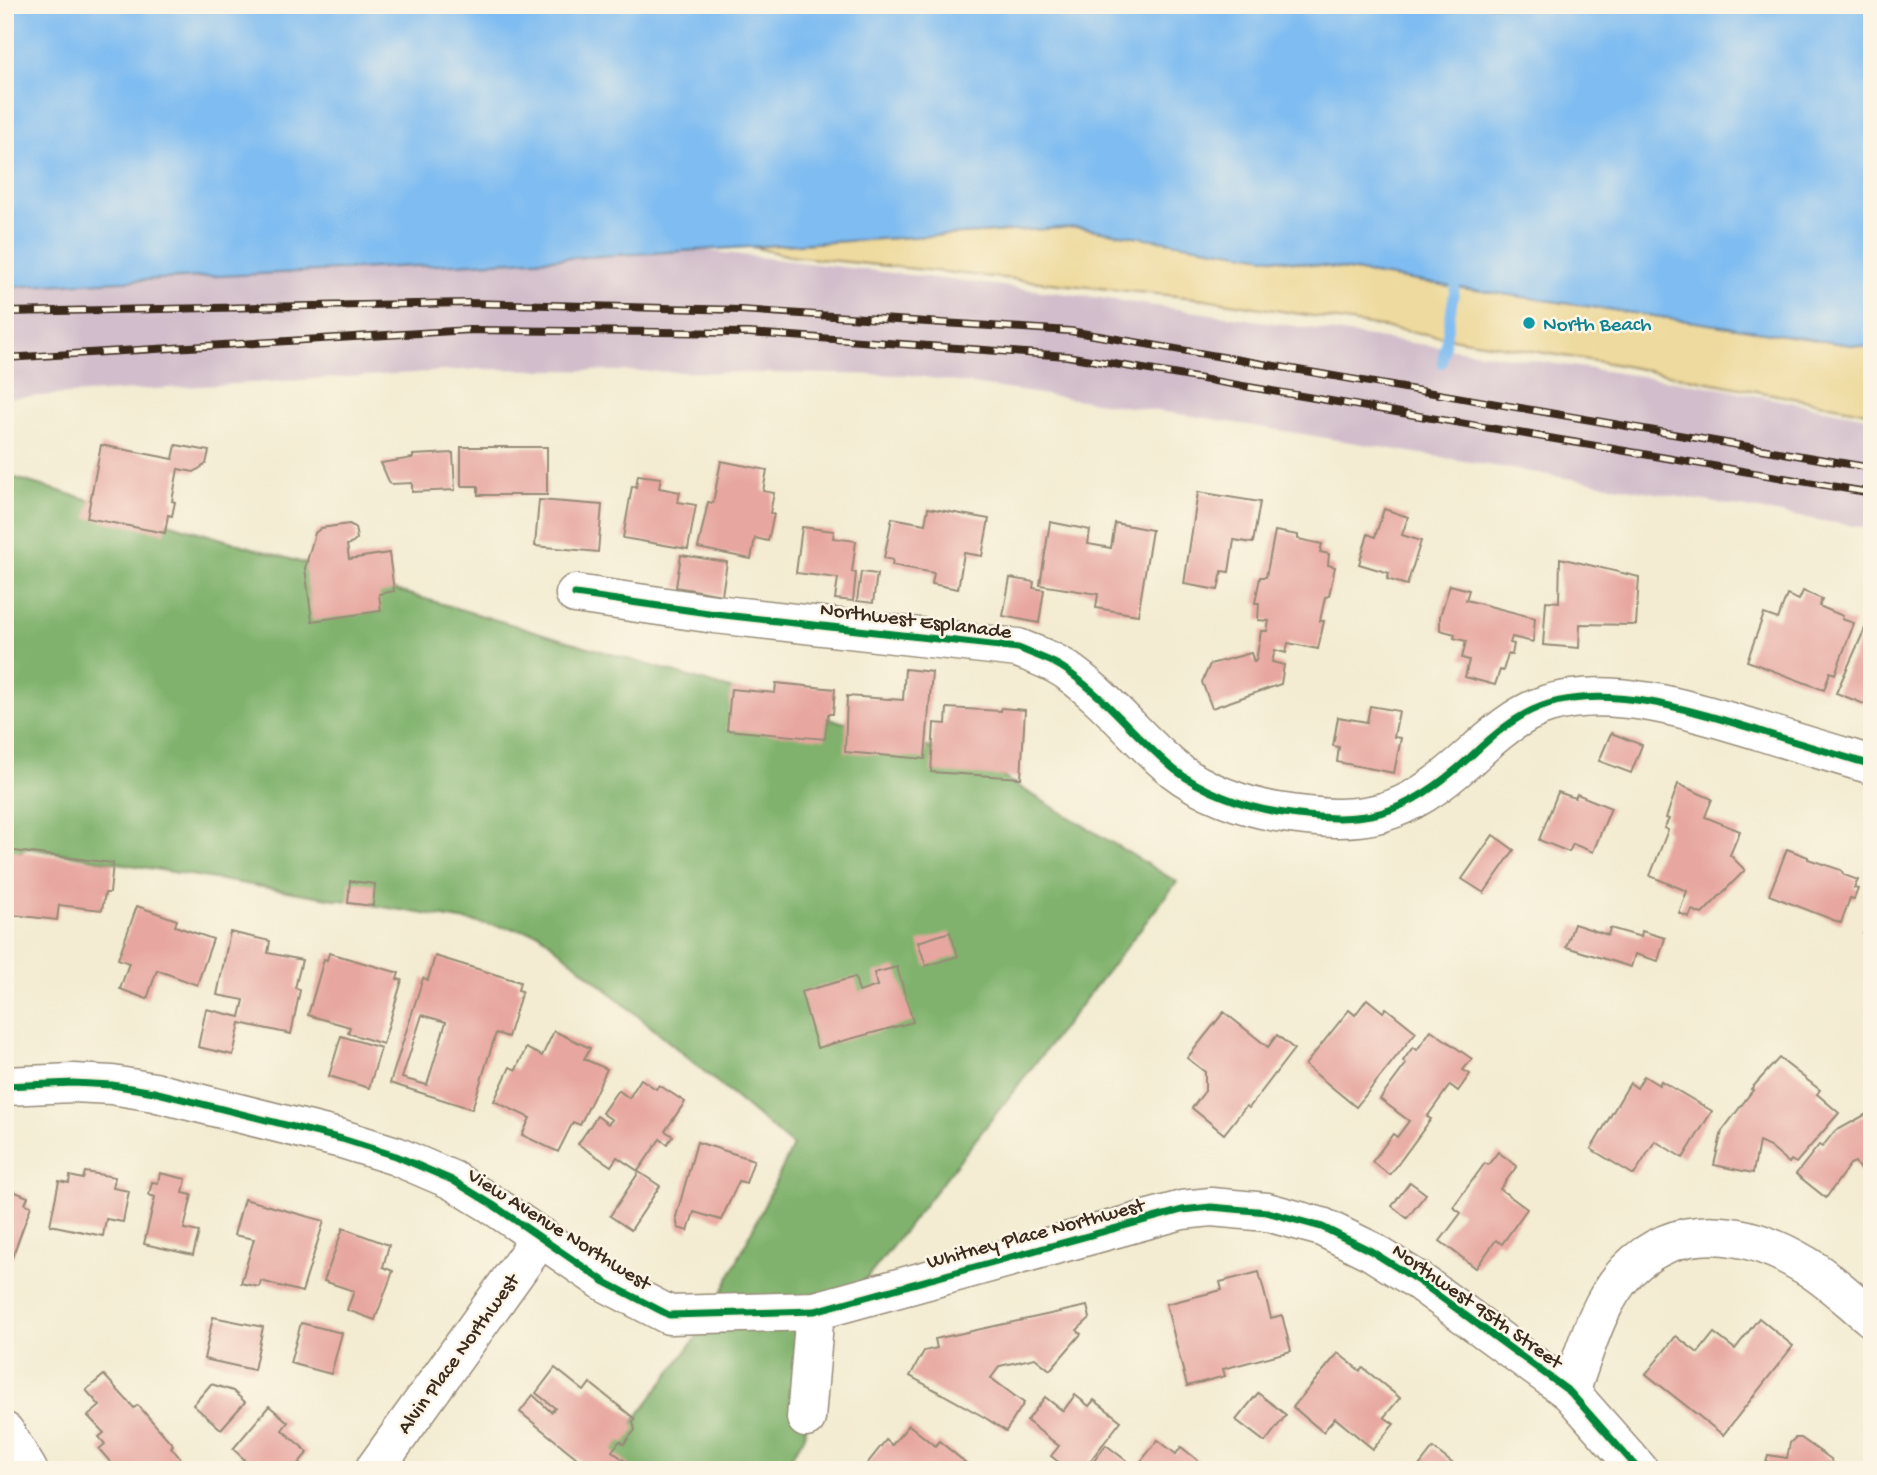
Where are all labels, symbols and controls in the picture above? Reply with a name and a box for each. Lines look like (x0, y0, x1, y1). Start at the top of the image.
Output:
place label: North Beach (1543, 314, 1652, 339)
marker: North Beach (1521, 315, 1537, 331)
street label: Northwest Esplanade (819, 598, 1014, 647)
street label: View Avenue Northwest (461, 1164, 657, 1299)
street label: Whitney Place Northwest (924, 1194, 1150, 1277)
street label: Northwest 95th Street (1386, 1240, 1568, 1378)
street label: Alvin Place Northwest (393, 1268, 528, 1440)

